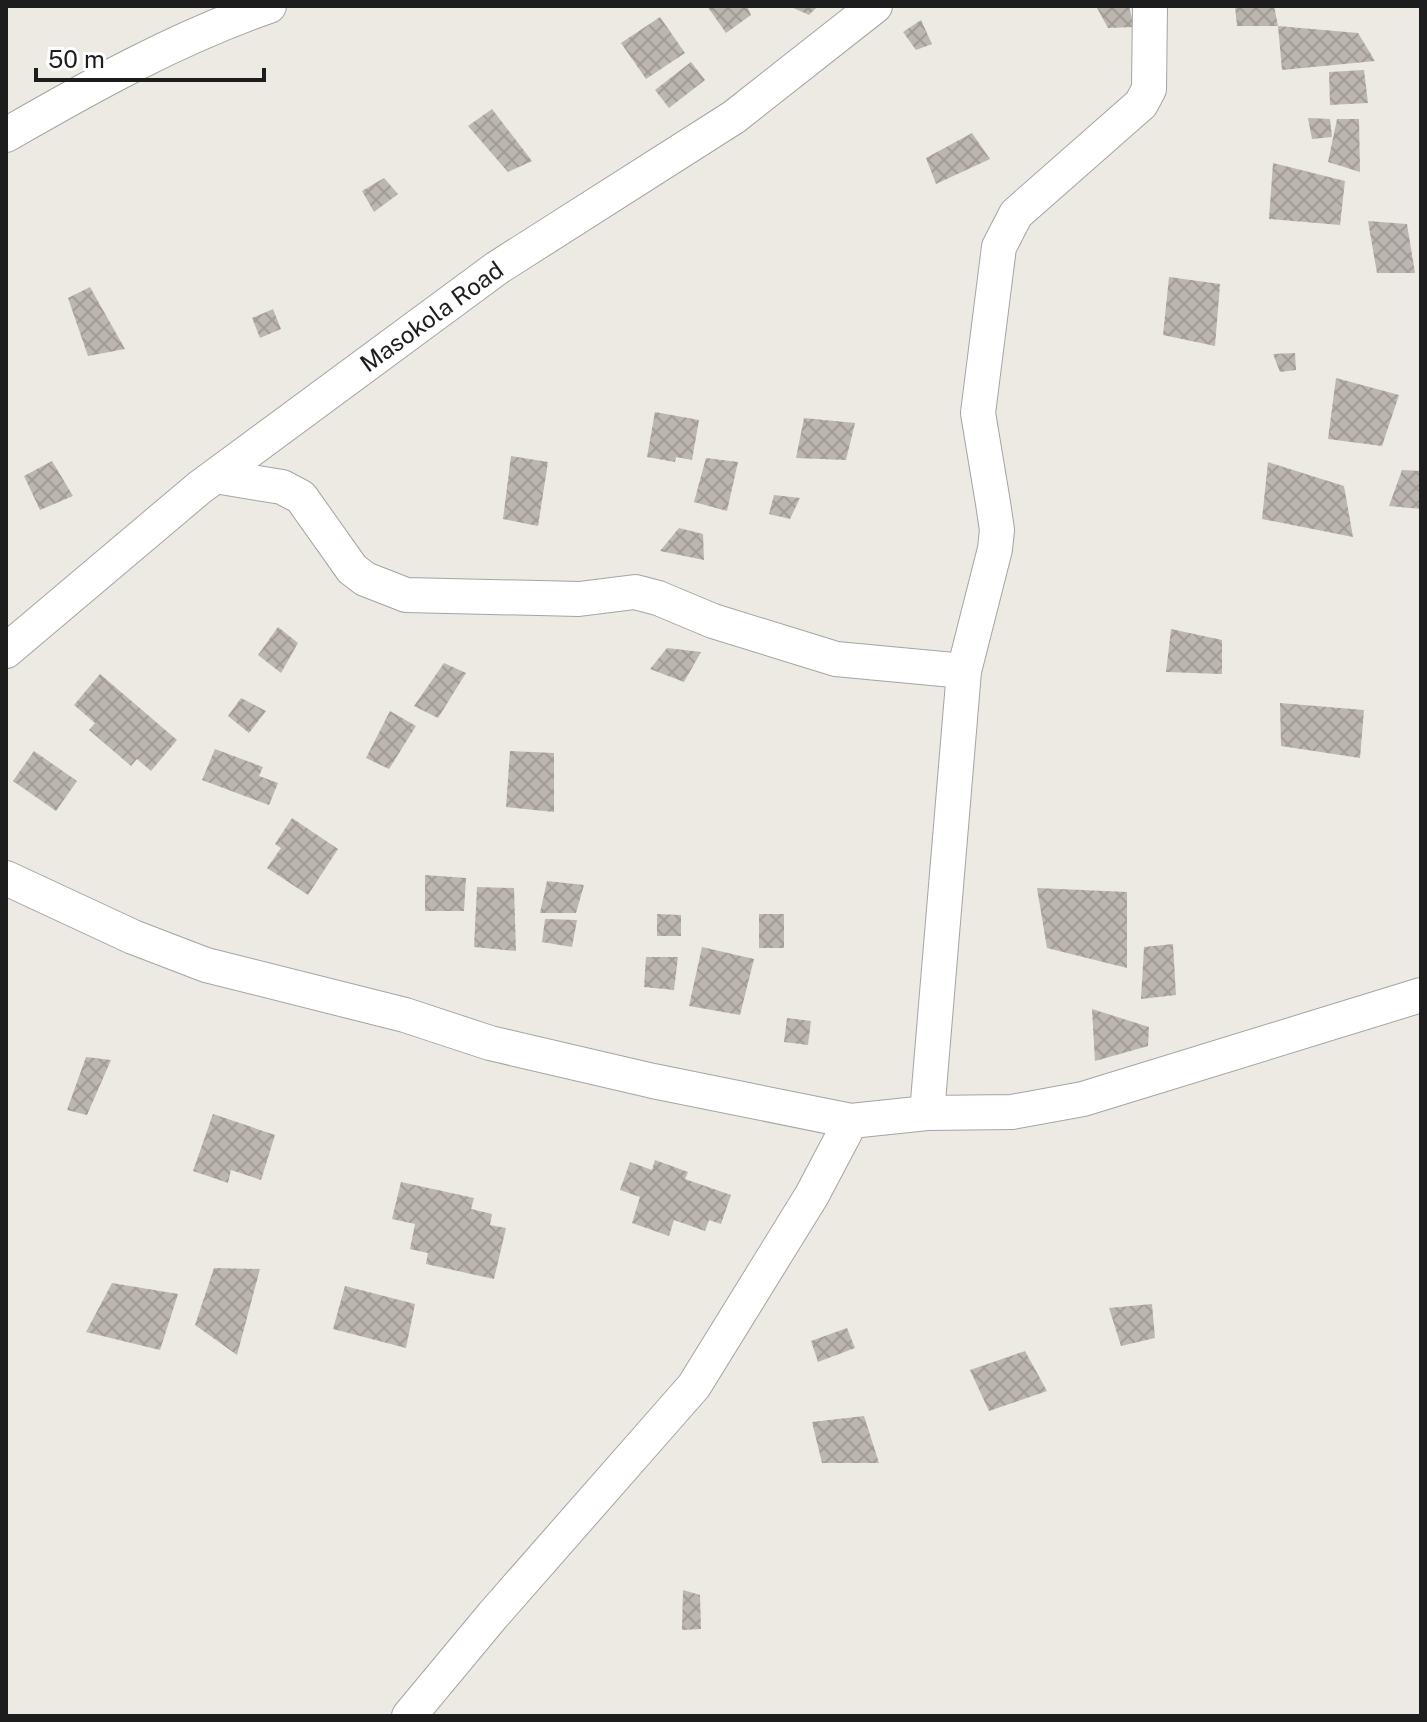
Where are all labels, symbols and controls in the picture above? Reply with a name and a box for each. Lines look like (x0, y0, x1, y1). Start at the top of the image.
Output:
scale bar (36, 32, 264, 82)
text: 50 m (48, 45, 105, 73)
street label: Masokola Road (355, 255, 508, 377)

